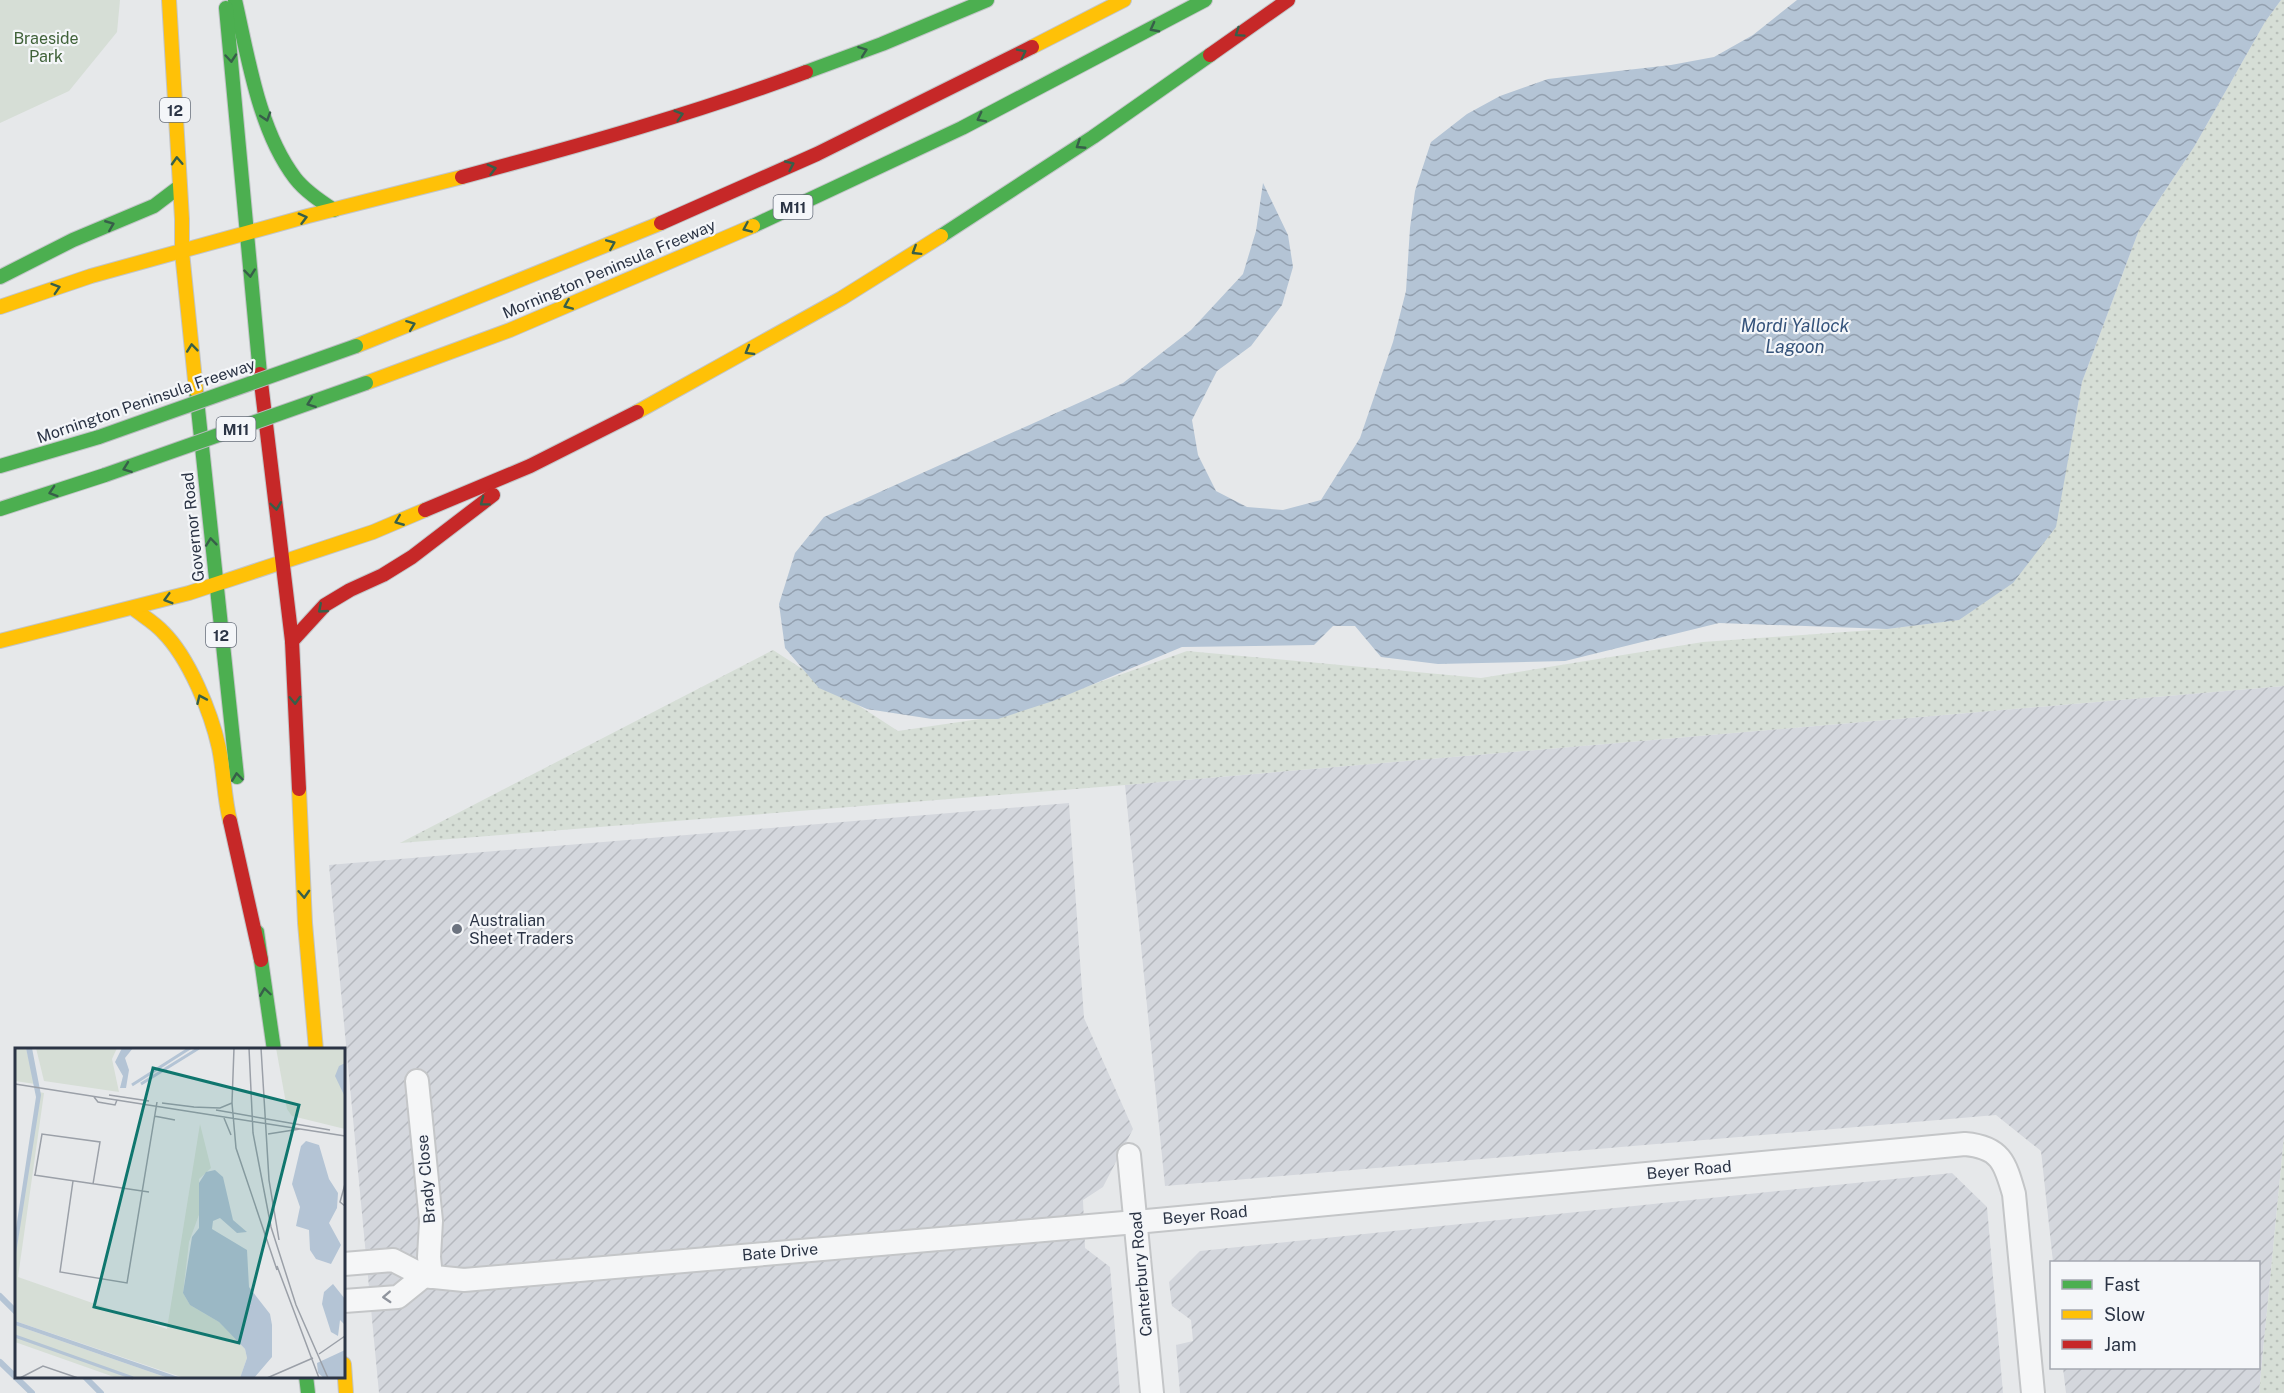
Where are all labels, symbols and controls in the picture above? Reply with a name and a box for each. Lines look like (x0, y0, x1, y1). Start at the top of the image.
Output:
one-way arrow (1150, 21, 1160, 32)
one-way arrow (1235, 26, 1246, 37)
park label: Braeside Park (13, 29, 79, 66)
one-way arrow (857, 46, 868, 58)
one-way arrow (1015, 48, 1026, 60)
one-way arrow (224, 54, 237, 63)
road number: 12 (160, 98, 190, 122)
one-way arrow (673, 110, 684, 122)
one-way arrow (259, 111, 271, 122)
one-way arrow (976, 111, 987, 123)
one-way arrow (1076, 138, 1087, 149)
one-way arrow (171, 157, 184, 166)
one-way arrow (783, 161, 794, 173)
one-way arrow (486, 164, 496, 177)
road number: M11 (774, 195, 812, 219)
one-way arrow (297, 213, 307, 225)
street label: Mornington Peninsula Freeway (500, 215, 719, 323)
one-way arrow (104, 220, 115, 232)
one-way arrow (743, 221, 754, 233)
one-way arrow (605, 239, 616, 251)
one-way arrow (912, 244, 923, 255)
one-way arrow (243, 269, 256, 278)
one-way arrow (50, 283, 61, 296)
one-way arrow (564, 298, 575, 310)
water label: Mordi Yallock Lagoon (1741, 315, 1850, 357)
one-way arrow (405, 320, 416, 332)
one-way arrow (186, 343, 199, 352)
one-way arrow (745, 344, 755, 355)
street label: Mornington Peninsula Freeway (34, 354, 258, 447)
one-way arrow (306, 395, 317, 408)
road number: M11 (216, 417, 256, 441)
one-way arrow (122, 460, 133, 473)
street label: Governor Road (178, 471, 208, 583)
one-way arrow (48, 485, 59, 497)
one-way arrow (480, 495, 491, 506)
one-way arrow (269, 501, 282, 510)
one-way arrow (394, 514, 405, 526)
one-way arrow (205, 537, 218, 546)
one-way arrow (163, 592, 174, 604)
one-way arrow (318, 602, 329, 613)
road number: 12 (206, 623, 236, 647)
one-way arrow (197, 694, 209, 705)
one-way arrow (289, 695, 301, 704)
one-way arrow (231, 773, 244, 782)
one-way arrow (297, 890, 310, 899)
place label: Australian Sheet Traders (469, 911, 574, 948)
marker: Australian Sheet Traders (450, 922, 464, 936)
one-way arrow (260, 987, 272, 996)
inset map (15, 1048, 345, 1378)
street label: Brady Close (413, 1134, 439, 1224)
street label: Beyer Road (1646, 1157, 1732, 1183)
street label: Beyer Road (1162, 1202, 1248, 1228)
street label: Canterbury Road (1126, 1211, 1156, 1337)
street label: Bate Drive (741, 1239, 819, 1265)
legend (2050, 1261, 2260, 1369)
text: Fast (2104, 1274, 2140, 1295)
one-way arrow (383, 1291, 392, 1304)
text: Slow (2104, 1304, 2145, 1325)
text: Jam (2104, 1334, 2137, 1355)

